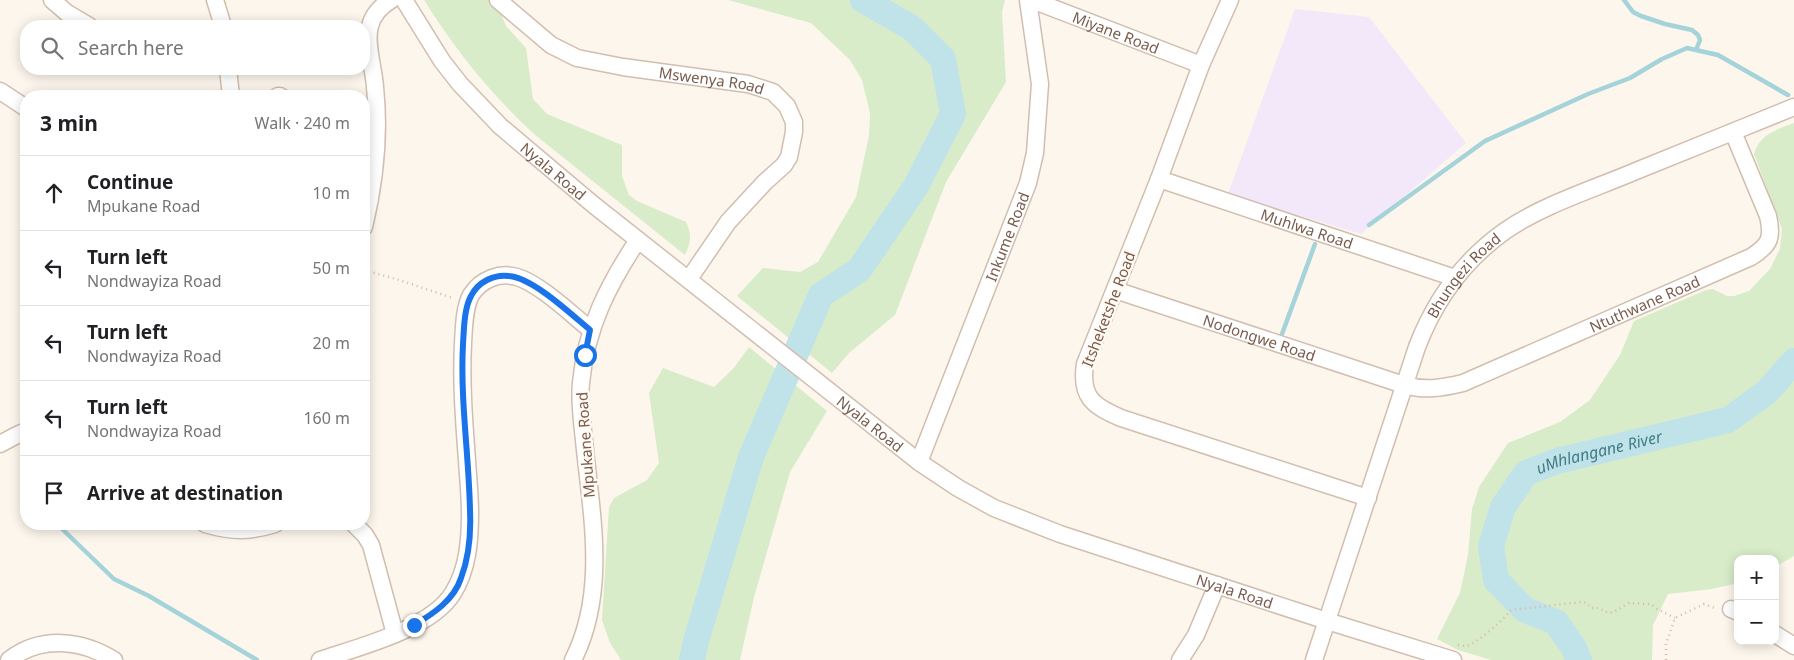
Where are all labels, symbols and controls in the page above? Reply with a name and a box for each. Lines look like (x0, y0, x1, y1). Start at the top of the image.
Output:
street label: Miyane Road (1070, 7, 1162, 58)
search box (20, 20, 370, 75)
icon: search (38, 34, 66, 62)
text: Search here (78, 35, 184, 61)
street label: Mswenya Road (658, 62, 767, 99)
text: 3 min (40, 109, 98, 137)
text: Walk · 240 m (255, 112, 350, 134)
street label: Nyala Road (517, 138, 590, 204)
text: Continue (87, 169, 173, 195)
icon: ahead (40, 179, 68, 207)
text: 10 m (313, 182, 350, 204)
street label: Inkume Road (981, 189, 1034, 284)
text: Mpukane Road (87, 195, 200, 217)
street label: Muhlwa Road (1258, 204, 1356, 253)
street label: Bhungezi Road (1422, 228, 1505, 321)
text: Turn left (87, 244, 168, 270)
street label: Itsheketshe Road (1077, 248, 1139, 370)
icon: left (40, 254, 68, 282)
text: 50 m (313, 257, 350, 279)
text: Nondwayiza Road (87, 270, 222, 292)
street label: Ntuthwane Road (1586, 271, 1703, 337)
street label: Nodongwe Road (1200, 310, 1318, 365)
text: Turn left (87, 319, 168, 345)
icon: left (40, 329, 68, 357)
text: 20 m (313, 332, 350, 354)
route start (574, 344, 597, 367)
text: Nondwayiza Road (87, 345, 222, 367)
street label: Mpukane Road (571, 391, 599, 499)
street label: Nyala Road (833, 391, 908, 456)
text: Turn left (87, 394, 168, 420)
icon: left (40, 404, 68, 432)
text: 160 m (303, 407, 350, 429)
text: Nondwayiza Road (87, 420, 222, 442)
water label: uMhlangane River (1533, 425, 1665, 479)
icon: arrive (40, 479, 68, 507)
text: Arrive at destination (87, 480, 283, 506)
map controls (1734, 555, 1779, 645)
button: + (1734, 555, 1779, 600)
street label: Nyala Road (1194, 569, 1276, 613)
button: − (1734, 600, 1779, 645)
route end (403, 614, 426, 637)

